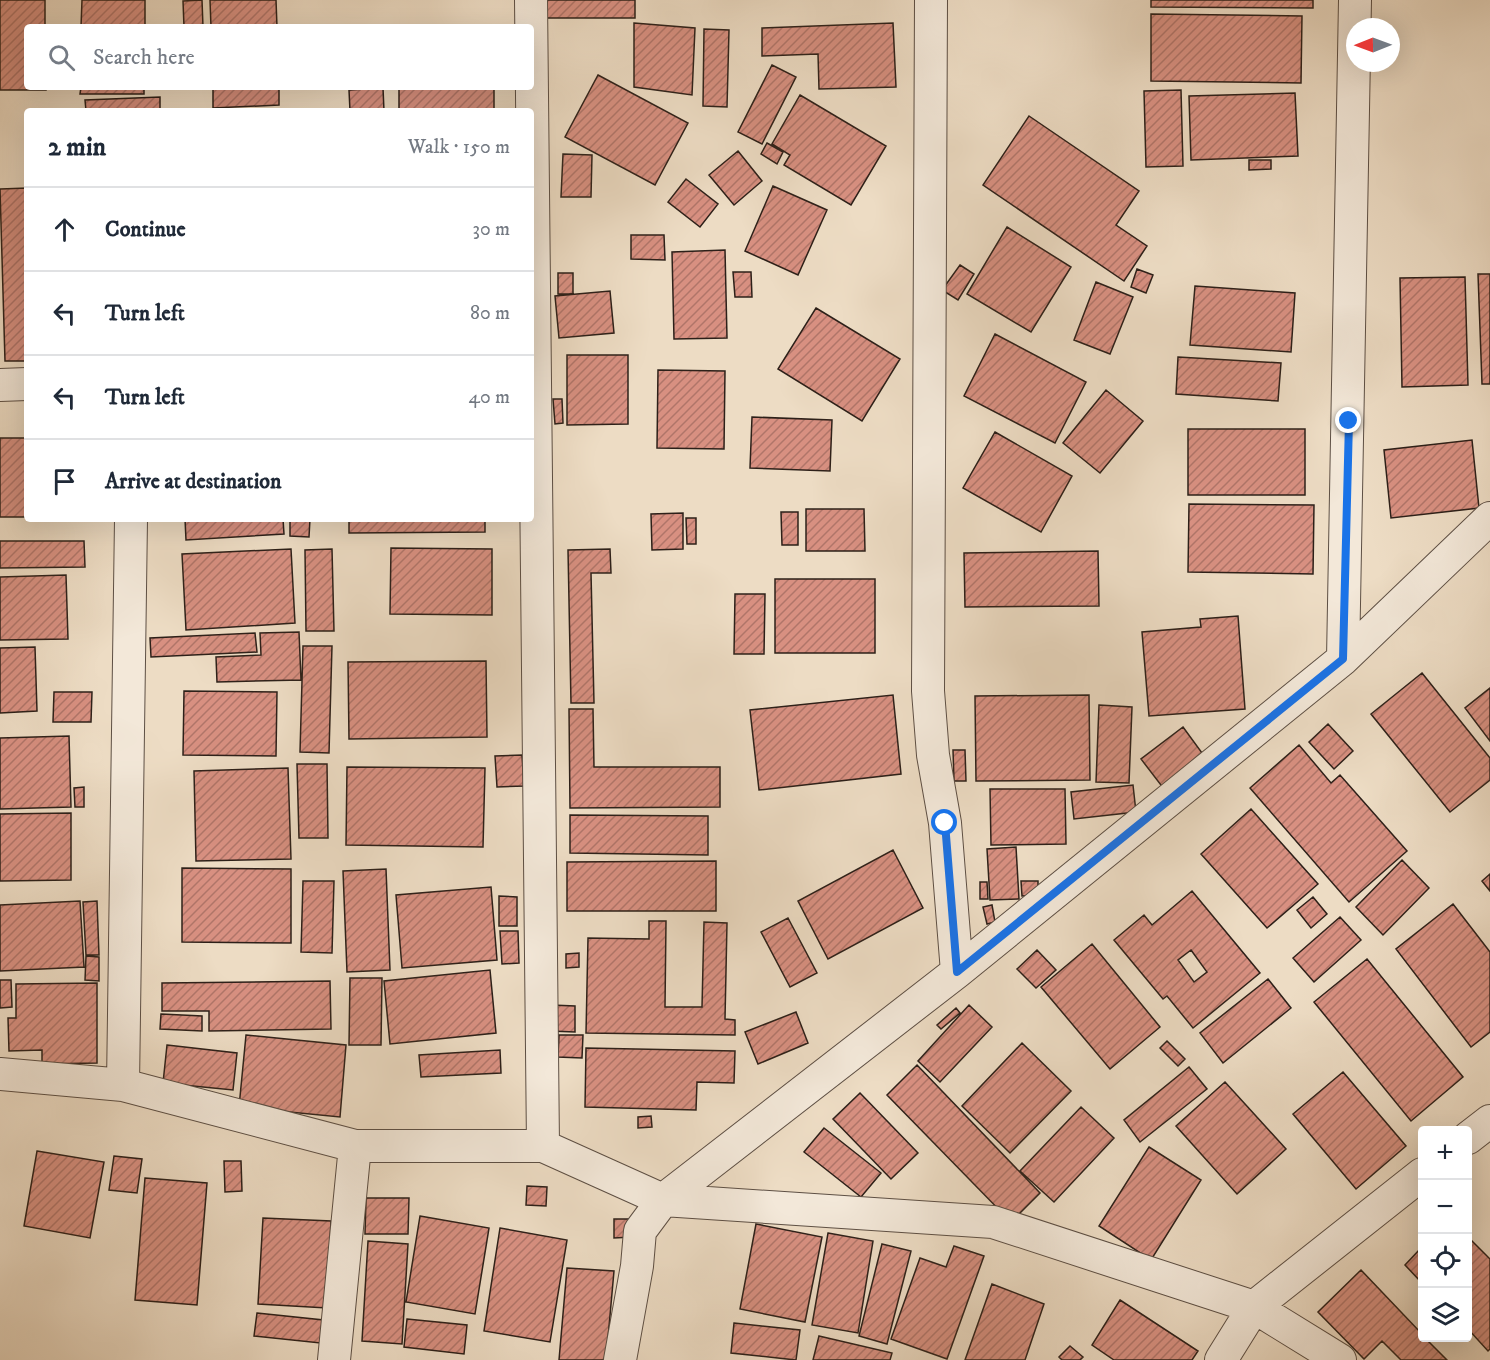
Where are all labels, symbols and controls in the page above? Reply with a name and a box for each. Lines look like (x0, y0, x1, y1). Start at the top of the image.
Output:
north arrow (1346, 18, 1400, 72)
search box (24, 24, 534, 90)
icon: search (45, 41, 78, 74)
text: Search here (93, 44, 195, 71)
text: 2 min (48, 131, 106, 164)
text: Walk · 150 m (408, 135, 510, 160)
icon: ahead (48, 213, 81, 246)
text: Continue (105, 216, 186, 243)
text: 30 m (472, 217, 510, 242)
icon: left (48, 297, 81, 330)
text: Turn left (105, 300, 185, 327)
text: 80 m (470, 301, 510, 326)
icon: left (48, 381, 81, 414)
text: Turn left (105, 384, 185, 411)
text: 40 m (468, 385, 510, 410)
route end (1335, 407, 1361, 433)
icon: arrive (48, 465, 81, 498)
text: Arrive at destination (105, 468, 282, 495)
route start (931, 809, 957, 835)
map controls (1418, 1126, 1472, 1342)
button: + (1418, 1126, 1472, 1180)
button: − (1418, 1180, 1472, 1234)
button: locate (1418, 1234, 1472, 1288)
button: layers (1418, 1288, 1472, 1342)

